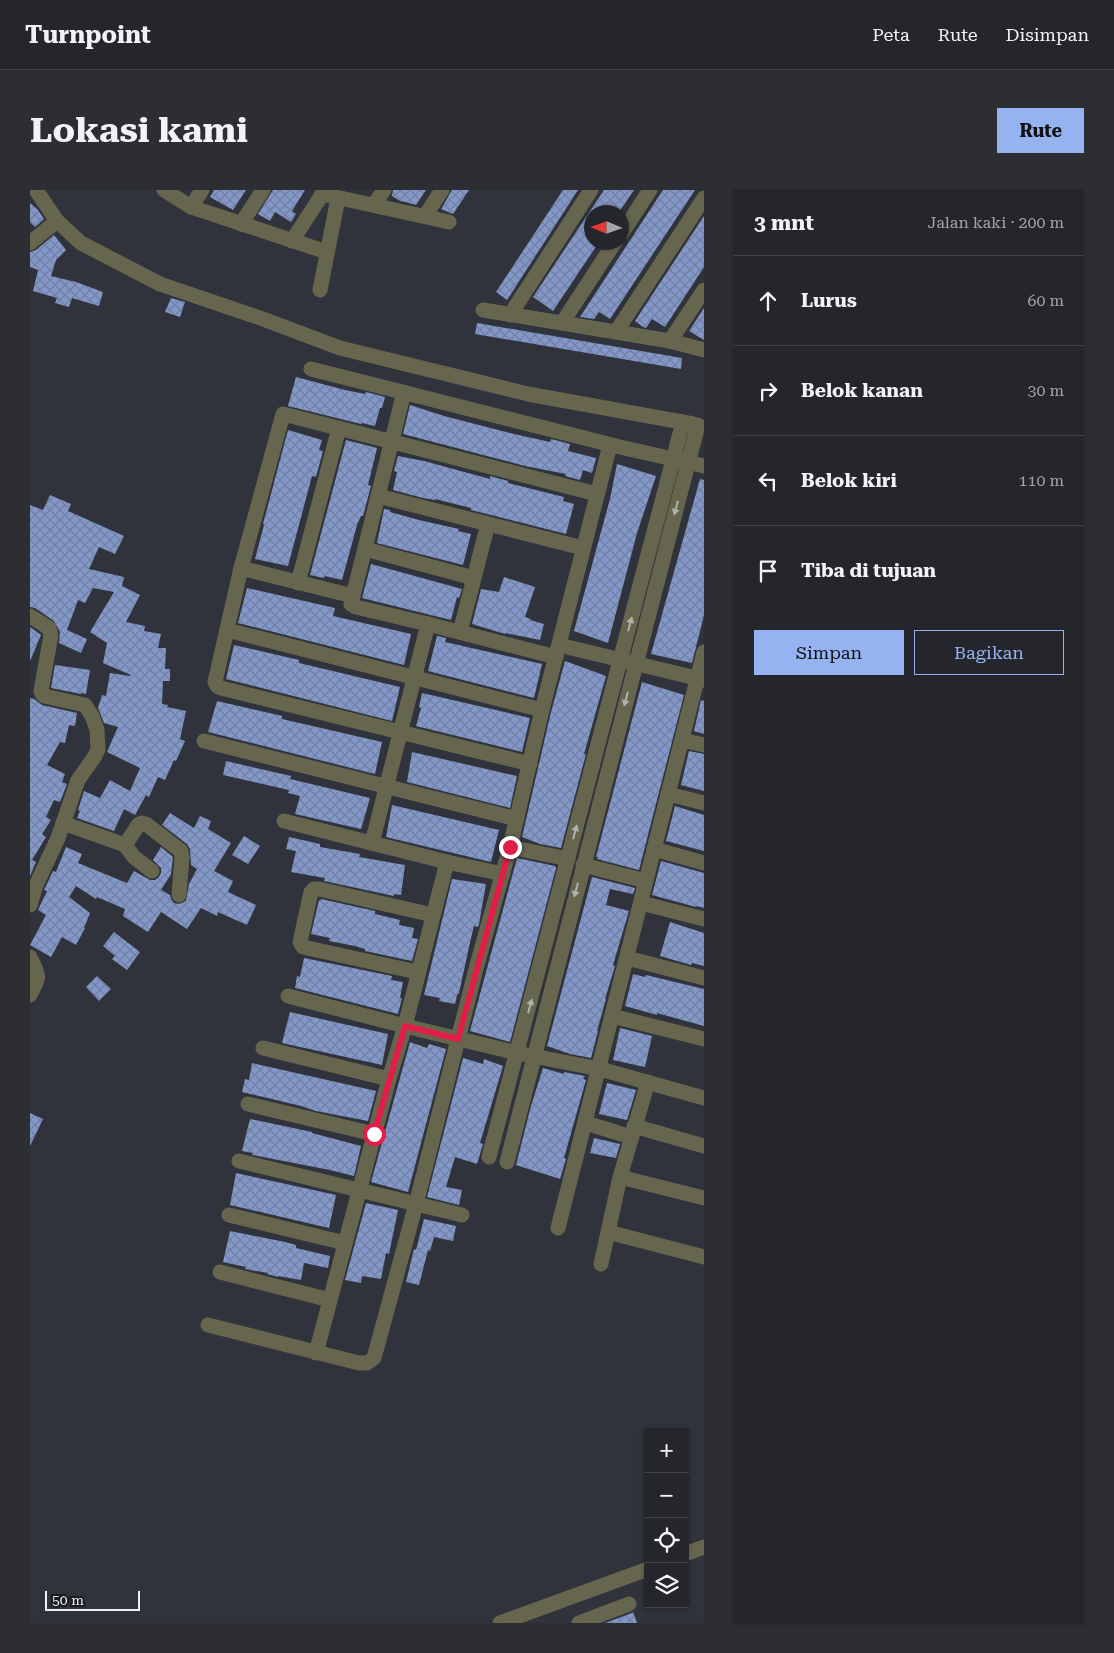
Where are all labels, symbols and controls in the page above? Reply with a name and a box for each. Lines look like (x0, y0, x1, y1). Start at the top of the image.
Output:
text: Turnpoint (25, 21, 151, 49)
text: Peta (872, 24, 910, 45)
text: Rute (938, 24, 978, 45)
text: Disimpan (1006, 24, 1089, 45)
button: Rute (997, 108, 1084, 153)
text: Lokasi kami (30, 110, 248, 151)
north arrow (584, 205, 629, 250)
text: 3 mnt (754, 211, 814, 235)
text: Jalan kaki · 200 m (928, 213, 1064, 232)
icon: ahead (754, 287, 782, 315)
text: Lurus (801, 289, 857, 312)
text: 60 m (1027, 291, 1064, 310)
icon: right (754, 377, 782, 405)
text: Belok kanan (801, 379, 923, 402)
text: 30 m (1027, 381, 1064, 400)
icon: left (754, 467, 782, 495)
text: Belok kiri (801, 469, 897, 492)
text: 110 m (1018, 471, 1064, 490)
one-way arrow (672, 501, 680, 516)
icon: arrive (754, 557, 782, 585)
text: Tiba di tujuan (801, 559, 936, 582)
one-way arrow (626, 616, 634, 631)
button: Simpan (754, 630, 904, 675)
button: Bagikan (914, 630, 1064, 675)
one-way arrow (622, 692, 630, 707)
one-way arrow (572, 824, 580, 839)
route end (499, 836, 522, 859)
one-way arrow (572, 883, 580, 898)
one-way arrow (526, 998, 534, 1014)
route start (363, 1123, 386, 1146)
map controls (644, 1428, 689, 1608)
button: + (644, 1428, 689, 1473)
button: − (644, 1473, 689, 1518)
button: locate (644, 1518, 689, 1563)
button: layers (644, 1563, 689, 1608)
scale bar (45, 1588, 140, 1611)
text: 50 m (52, 1592, 84, 1608)

